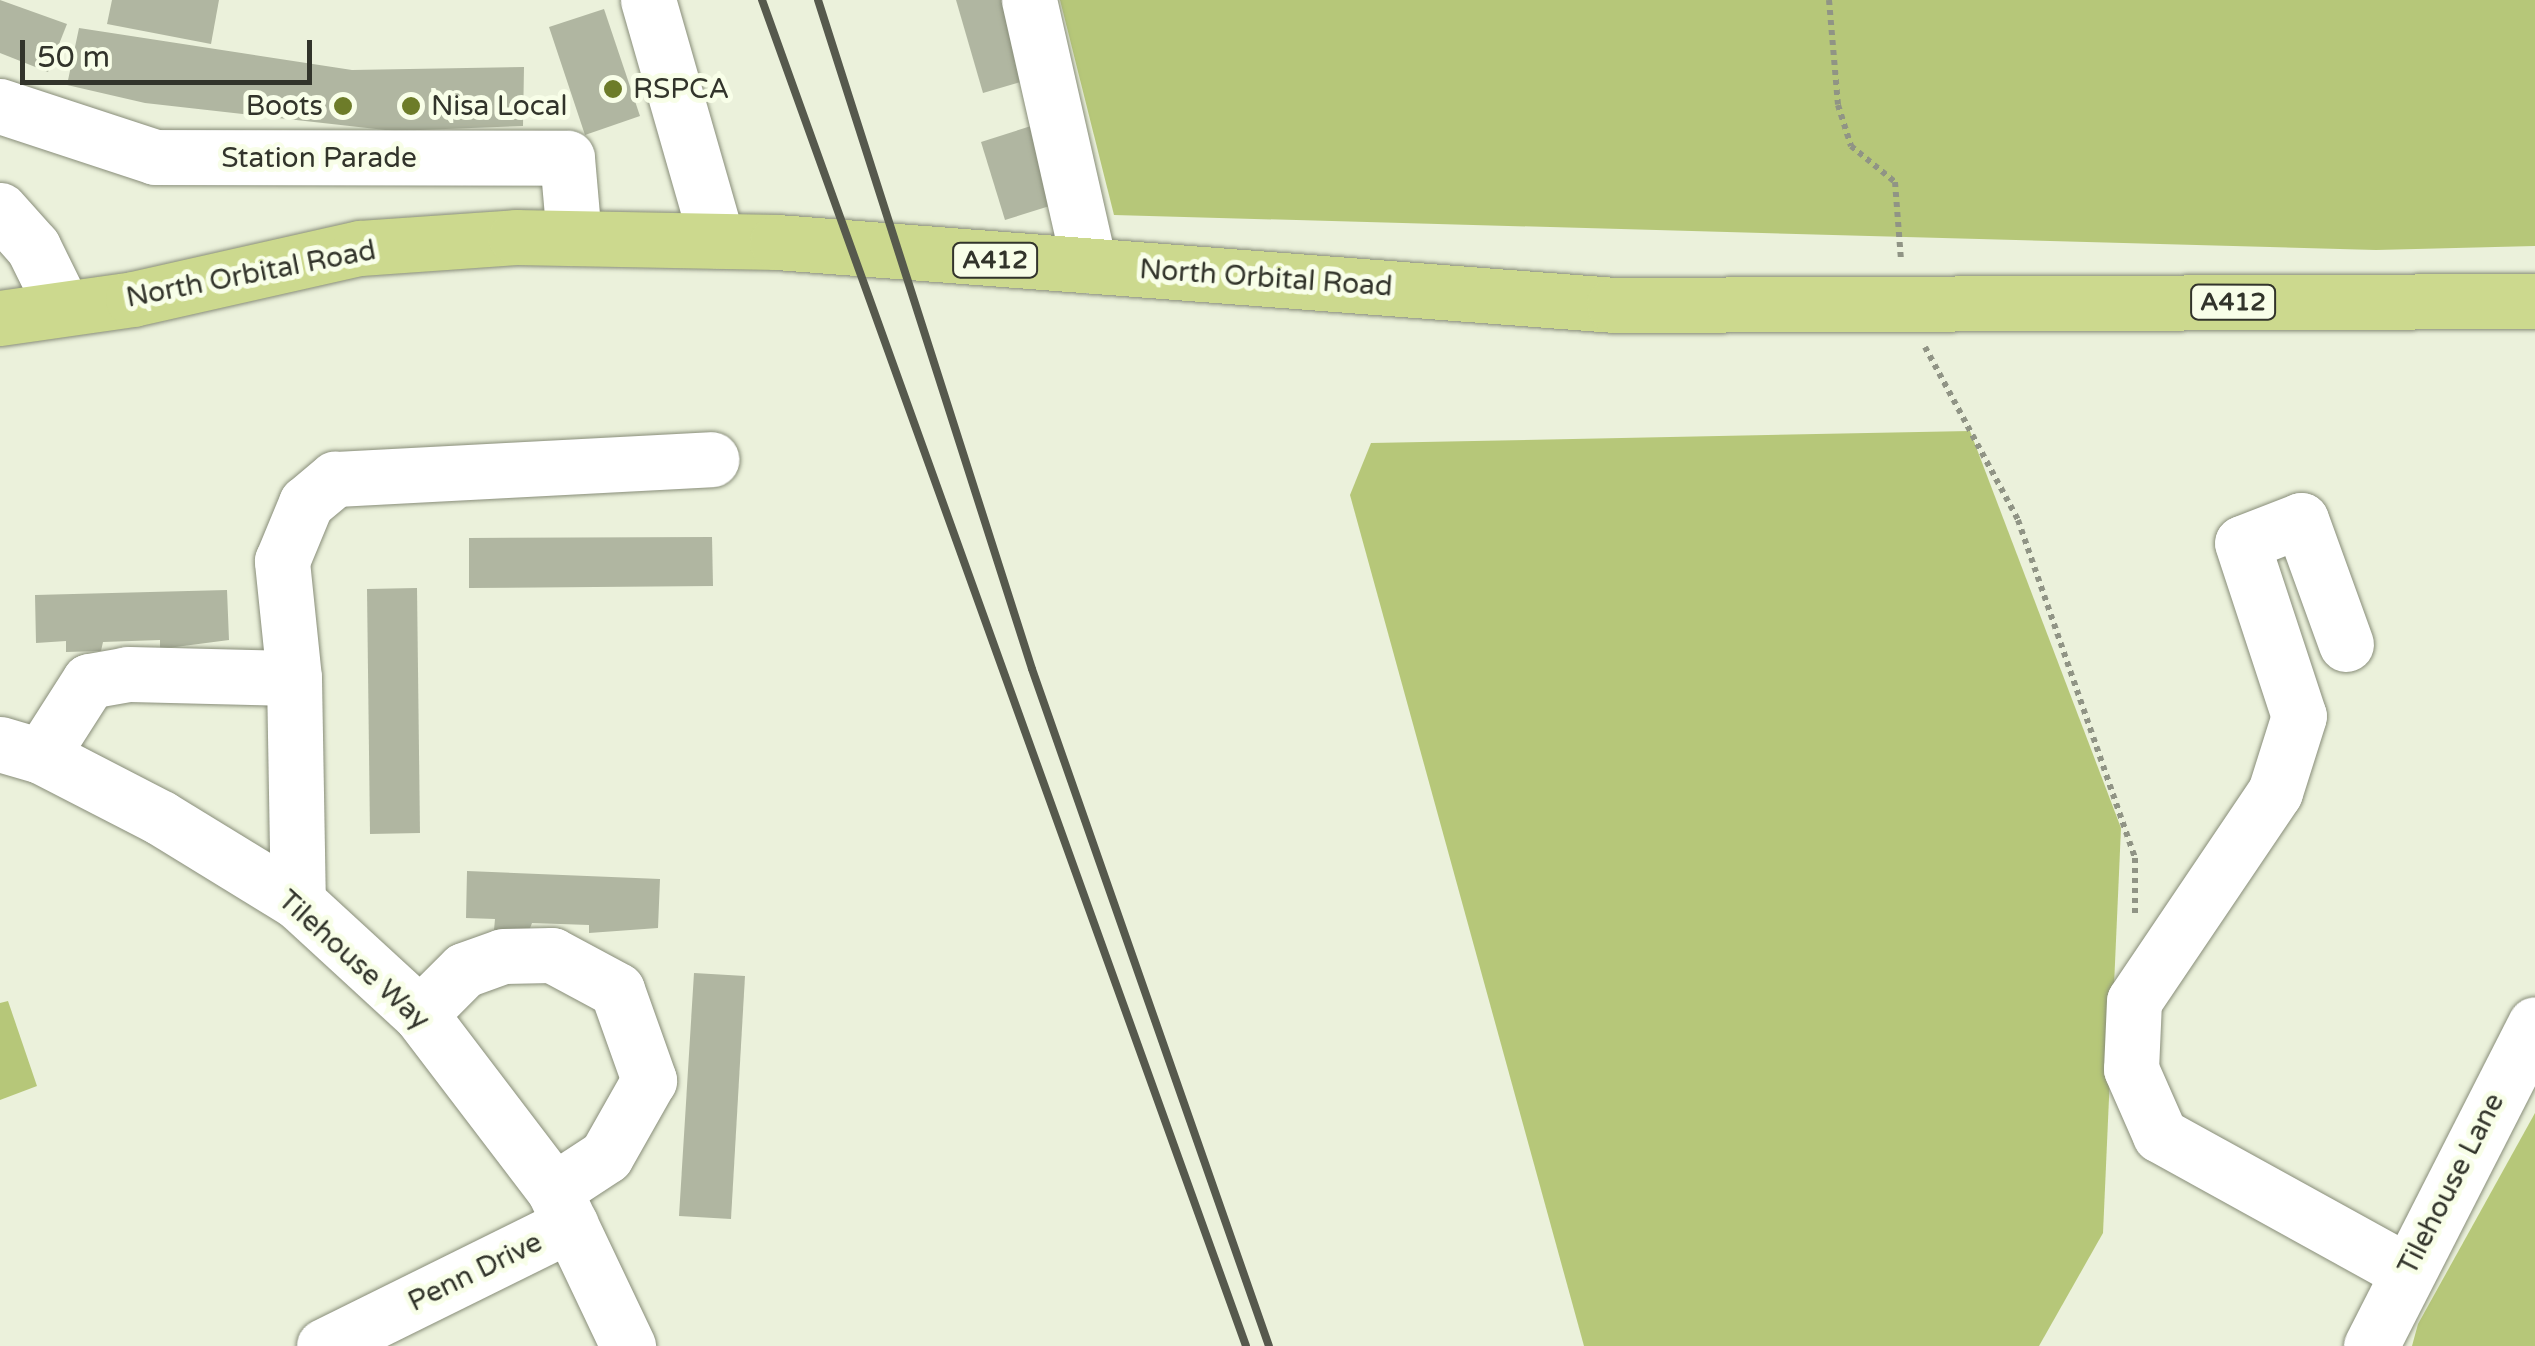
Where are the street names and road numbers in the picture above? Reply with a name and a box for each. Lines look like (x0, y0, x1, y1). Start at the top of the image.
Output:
street label: Station Parade (221, 141, 417, 175)
street label: North Orbital Road (123, 233, 379, 315)
road number: A412 (950, 240, 1040, 280)
street label: North Orbital Road (1138, 252, 1394, 304)
road number: A412 (2188, 282, 2278, 322)
street label: Tilehouse Way (271, 883, 437, 1037)
street label: Tilehouse Lane (2391, 1088, 2511, 1280)
street label: Penn Drive (403, 1225, 547, 1319)

